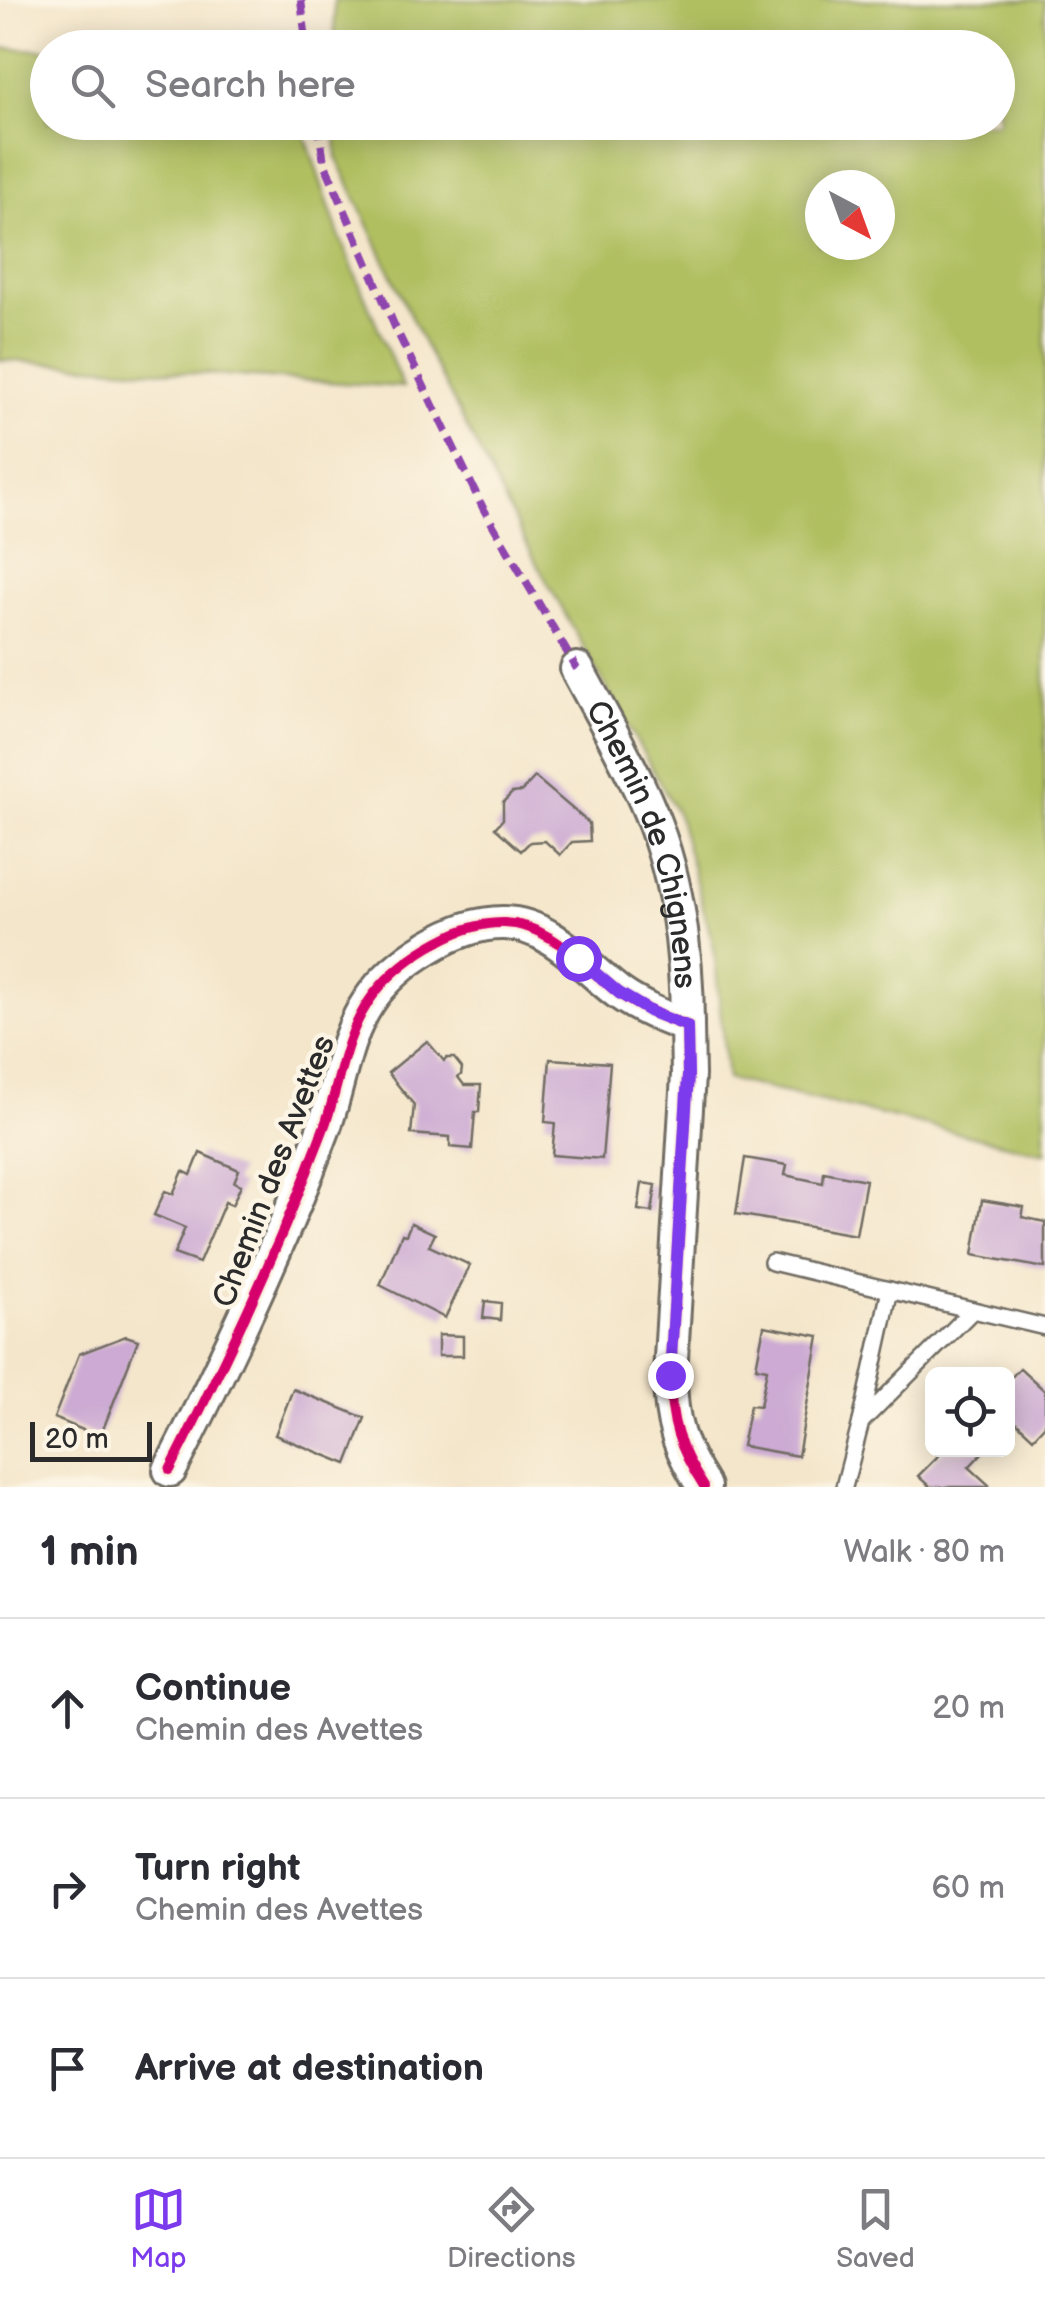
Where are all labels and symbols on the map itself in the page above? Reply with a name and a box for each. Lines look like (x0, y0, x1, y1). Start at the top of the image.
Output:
north arrow (805, 170, 895, 260)
street label: Chemin de Chignens (577, 694, 704, 990)
route start (556, 936, 602, 982)
street label: Chemin des Avettes (205, 1030, 344, 1313)
route end (648, 1353, 694, 1399)
scale bar (30, 1417, 152, 1462)

